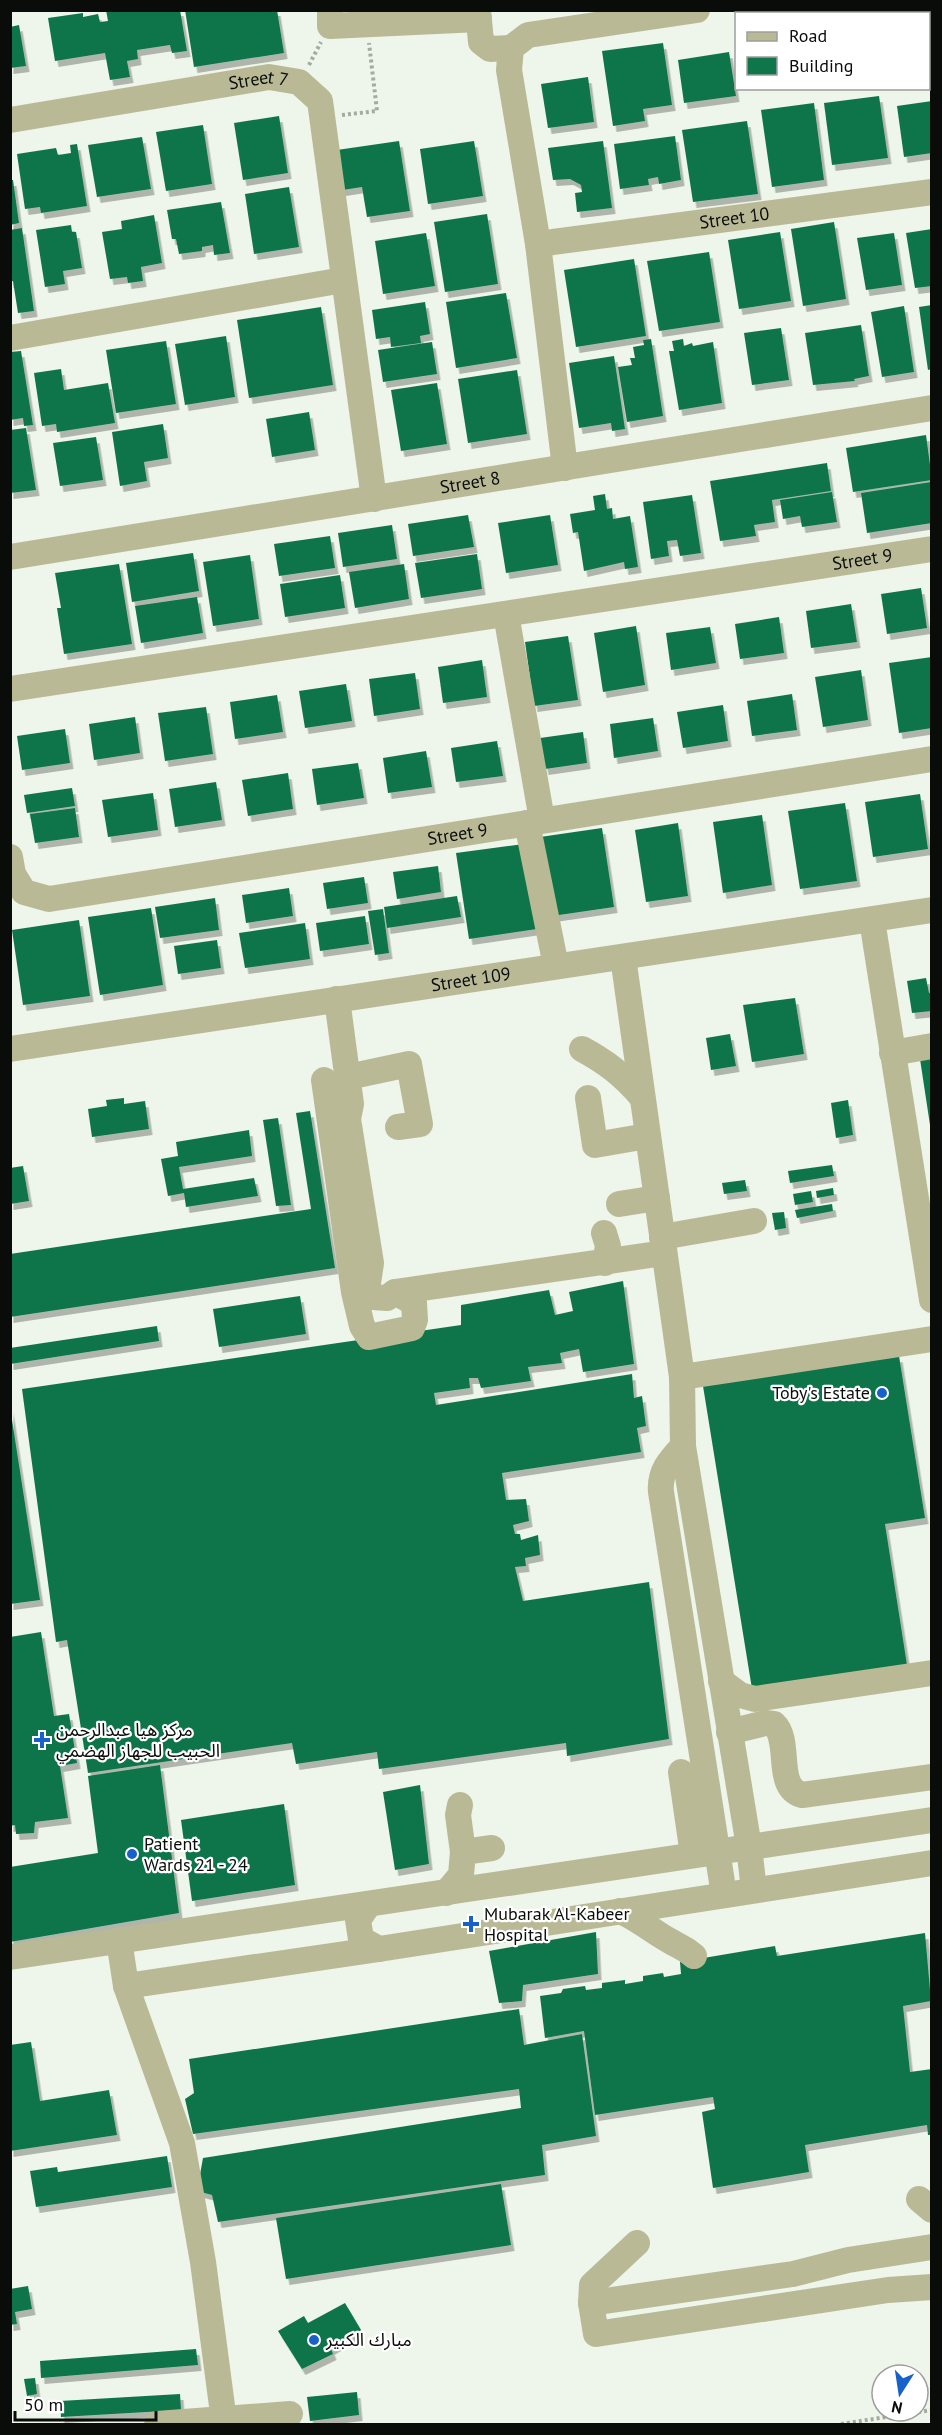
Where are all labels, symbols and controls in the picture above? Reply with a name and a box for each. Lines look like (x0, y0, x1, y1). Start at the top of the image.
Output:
legend (735, 12, 930, 90)
text: Road (789, 24, 827, 47)
text: Building (789, 54, 853, 77)
street label: Street 7 (227, 65, 290, 95)
street label: Street 10 (698, 202, 771, 234)
street label: Street 8 (438, 466, 502, 498)
street label: Street 9 (830, 543, 894, 575)
street label: Street 9 (426, 818, 489, 850)
street label: Street 109 (429, 962, 512, 996)
place label: Toby's Estate (772, 1381, 870, 1404)
marker: Toby's Estate (875, 1386, 889, 1400)
place label: مركز هيا عبدالرحمن الحبيب للجهاز الهضمي (56, 1718, 220, 1764)
marker: مركز هيا عبدالرحمن الحبيب للجهاز الهضمي (33, 1731, 51, 1749)
place label: Patient Wards 21 - 24 (144, 1832, 248, 1876)
marker: Patient Wards 21 - 24 (125, 1847, 139, 1861)
place label: Mubarak Al-Kabeer Hospital (484, 1902, 630, 1946)
marker: Mubarak Al-Kabeer Hospital (462, 1915, 480, 1933)
place label: مبارك الكبير (325, 2328, 412, 2351)
marker: مبارك الكبير (307, 2333, 321, 2347)
north arrow (870, 2363, 930, 2423)
scale bar (15, 2384, 156, 2422)
text: 50 m (24, 2393, 63, 2416)
text: N (890, 2397, 904, 2419)

